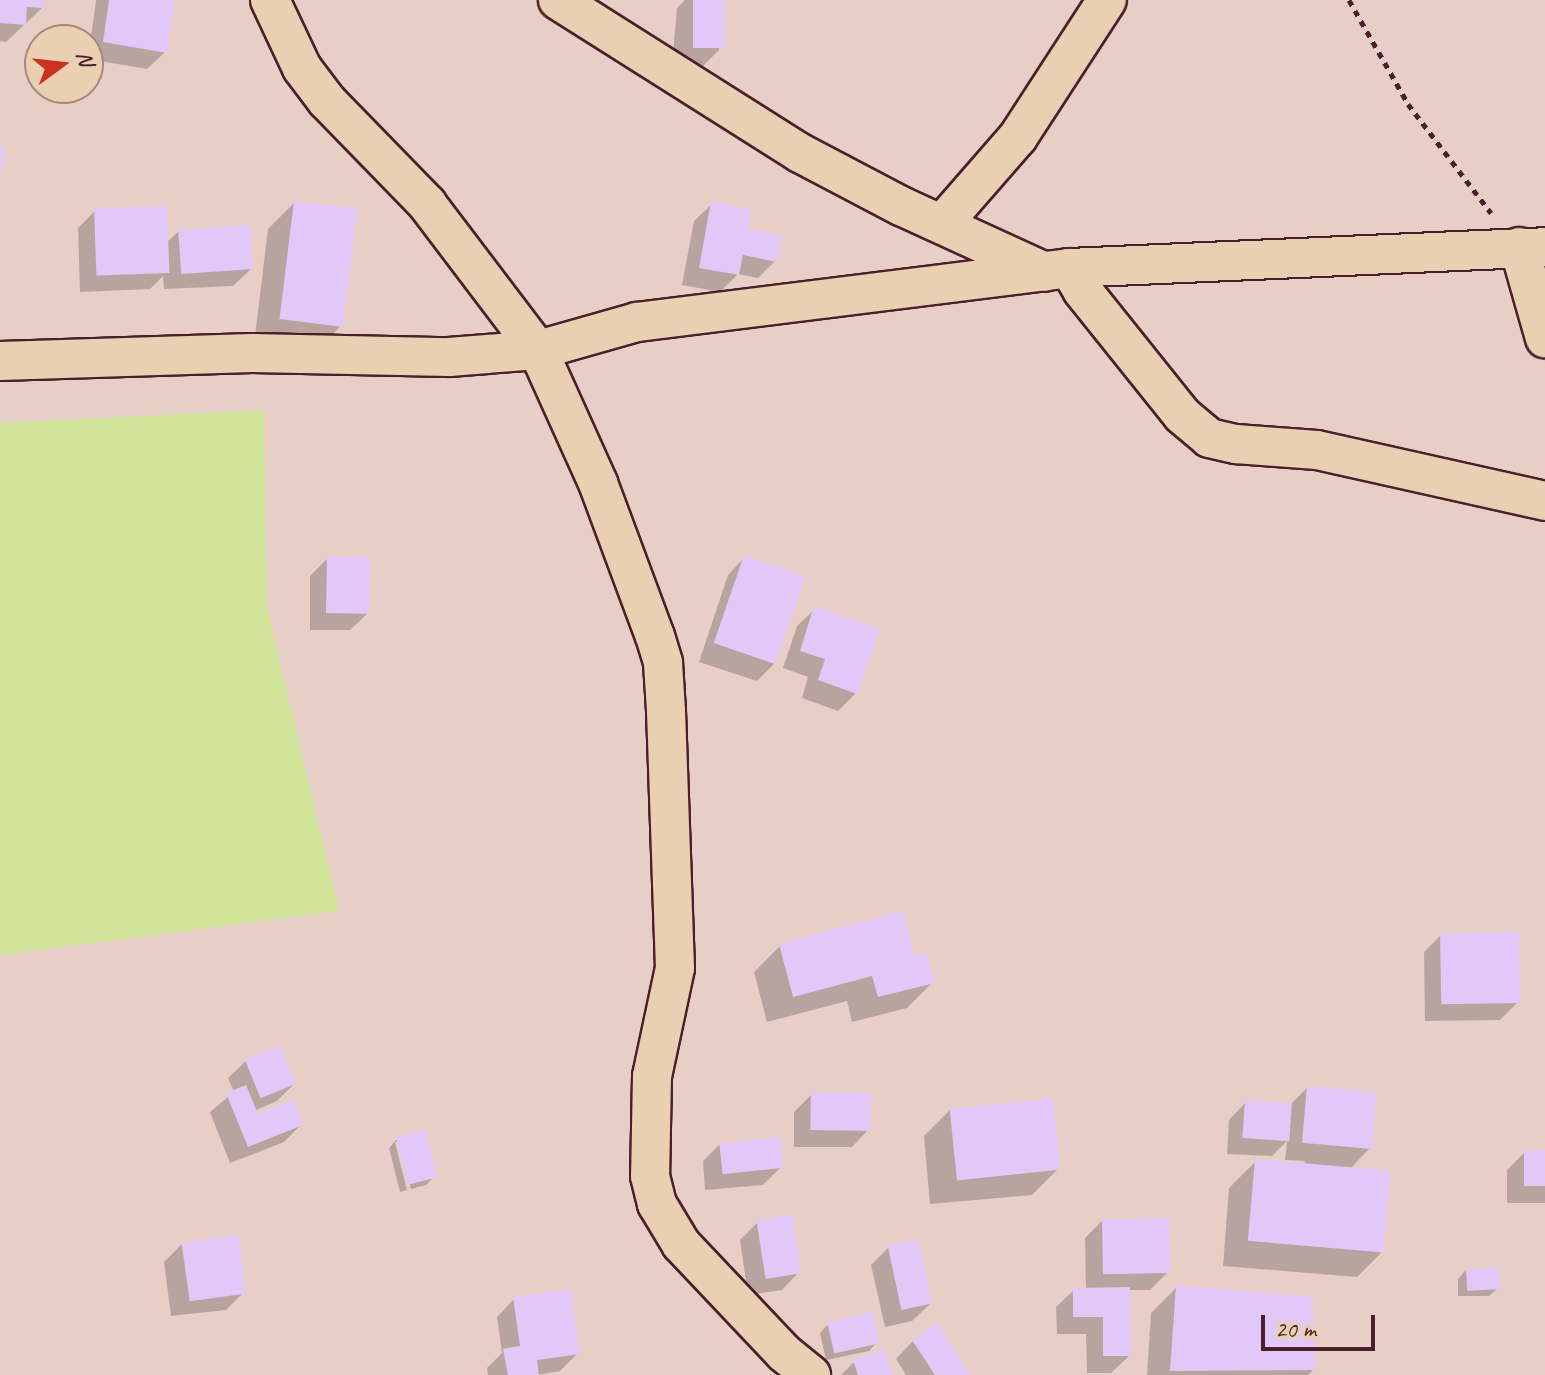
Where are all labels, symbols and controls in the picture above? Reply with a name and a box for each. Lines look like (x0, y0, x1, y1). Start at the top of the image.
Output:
north arrow (24, 24, 104, 104)
text: N (70, 48, 101, 69)
scale bar (1265, 1299, 1379, 1349)
text: 20 m (1275, 1314, 1316, 1344)

